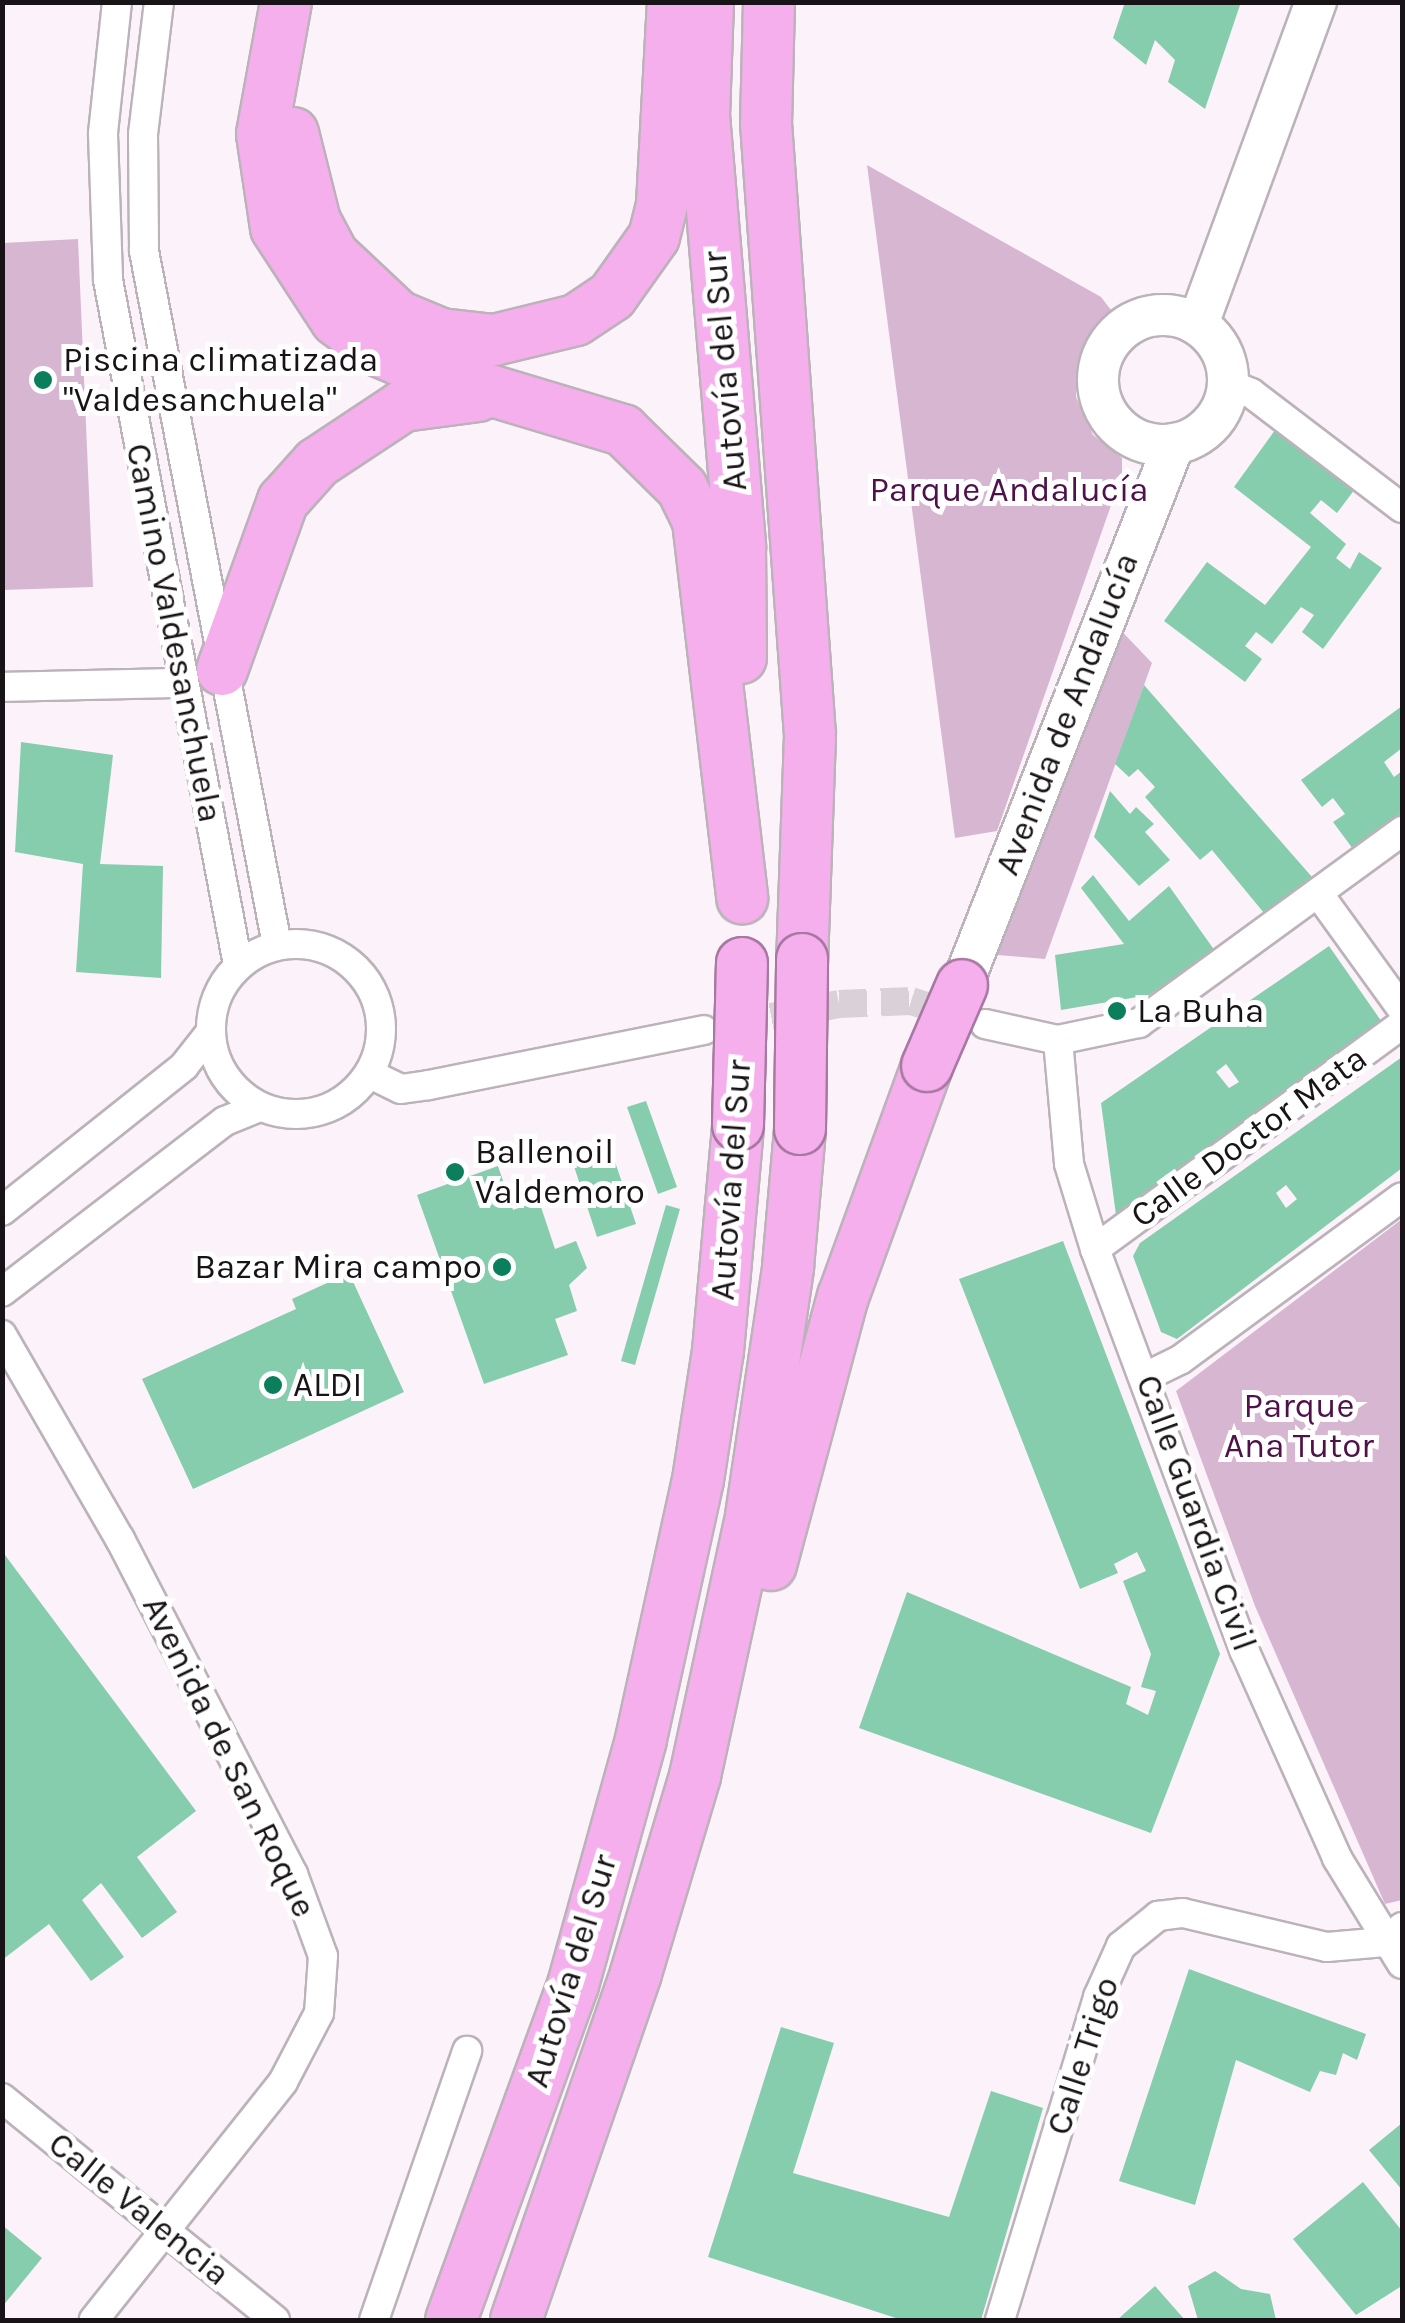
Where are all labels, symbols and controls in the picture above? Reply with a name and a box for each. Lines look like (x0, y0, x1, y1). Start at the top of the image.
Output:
street label: Autovía del Sur (694, 249, 756, 493)
place label: Piscina climatizada "Valdesanchuela" (63, 339, 378, 421)
marker: Piscina climatizada "Valdesanchuela" (32, 369, 54, 391)
street label: Camino Valdesanchuela (117, 440, 231, 826)
park label: Parque Andalucía (869, 469, 1149, 511)
street label: Avenida de Andalucía (986, 547, 1148, 881)
place label: La Buha (1137, 990, 1264, 1032)
marker: La Buha (1106, 1000, 1128, 1022)
street label: Calle Doctor Mata (1123, 1037, 1375, 1237)
street label: Autovía del Sur (702, 1058, 760, 1302)
place label: Ballenoil Valdemoro (475, 1131, 645, 1213)
marker: Ballenoil Valdemoro (444, 1161, 466, 1183)
place label: Bazar Mira campo (194, 1246, 482, 1288)
marker: Bazar Mira campo (491, 1256, 513, 1278)
place label: ALDI (293, 1364, 362, 1406)
street label: Calle Guardia Civil (1127, 1369, 1265, 1657)
marker: ALDI (262, 1374, 284, 1396)
park label: Parque Ana Tutor (1224, 1385, 1374, 1467)
street label: Avenida de San Roque (133, 1590, 325, 1924)
street label: Autovía del Sur (516, 1850, 626, 2092)
street label: Calle Trigo (1038, 1972, 1128, 2140)
street label: Calle Valencia (40, 2123, 238, 2295)

